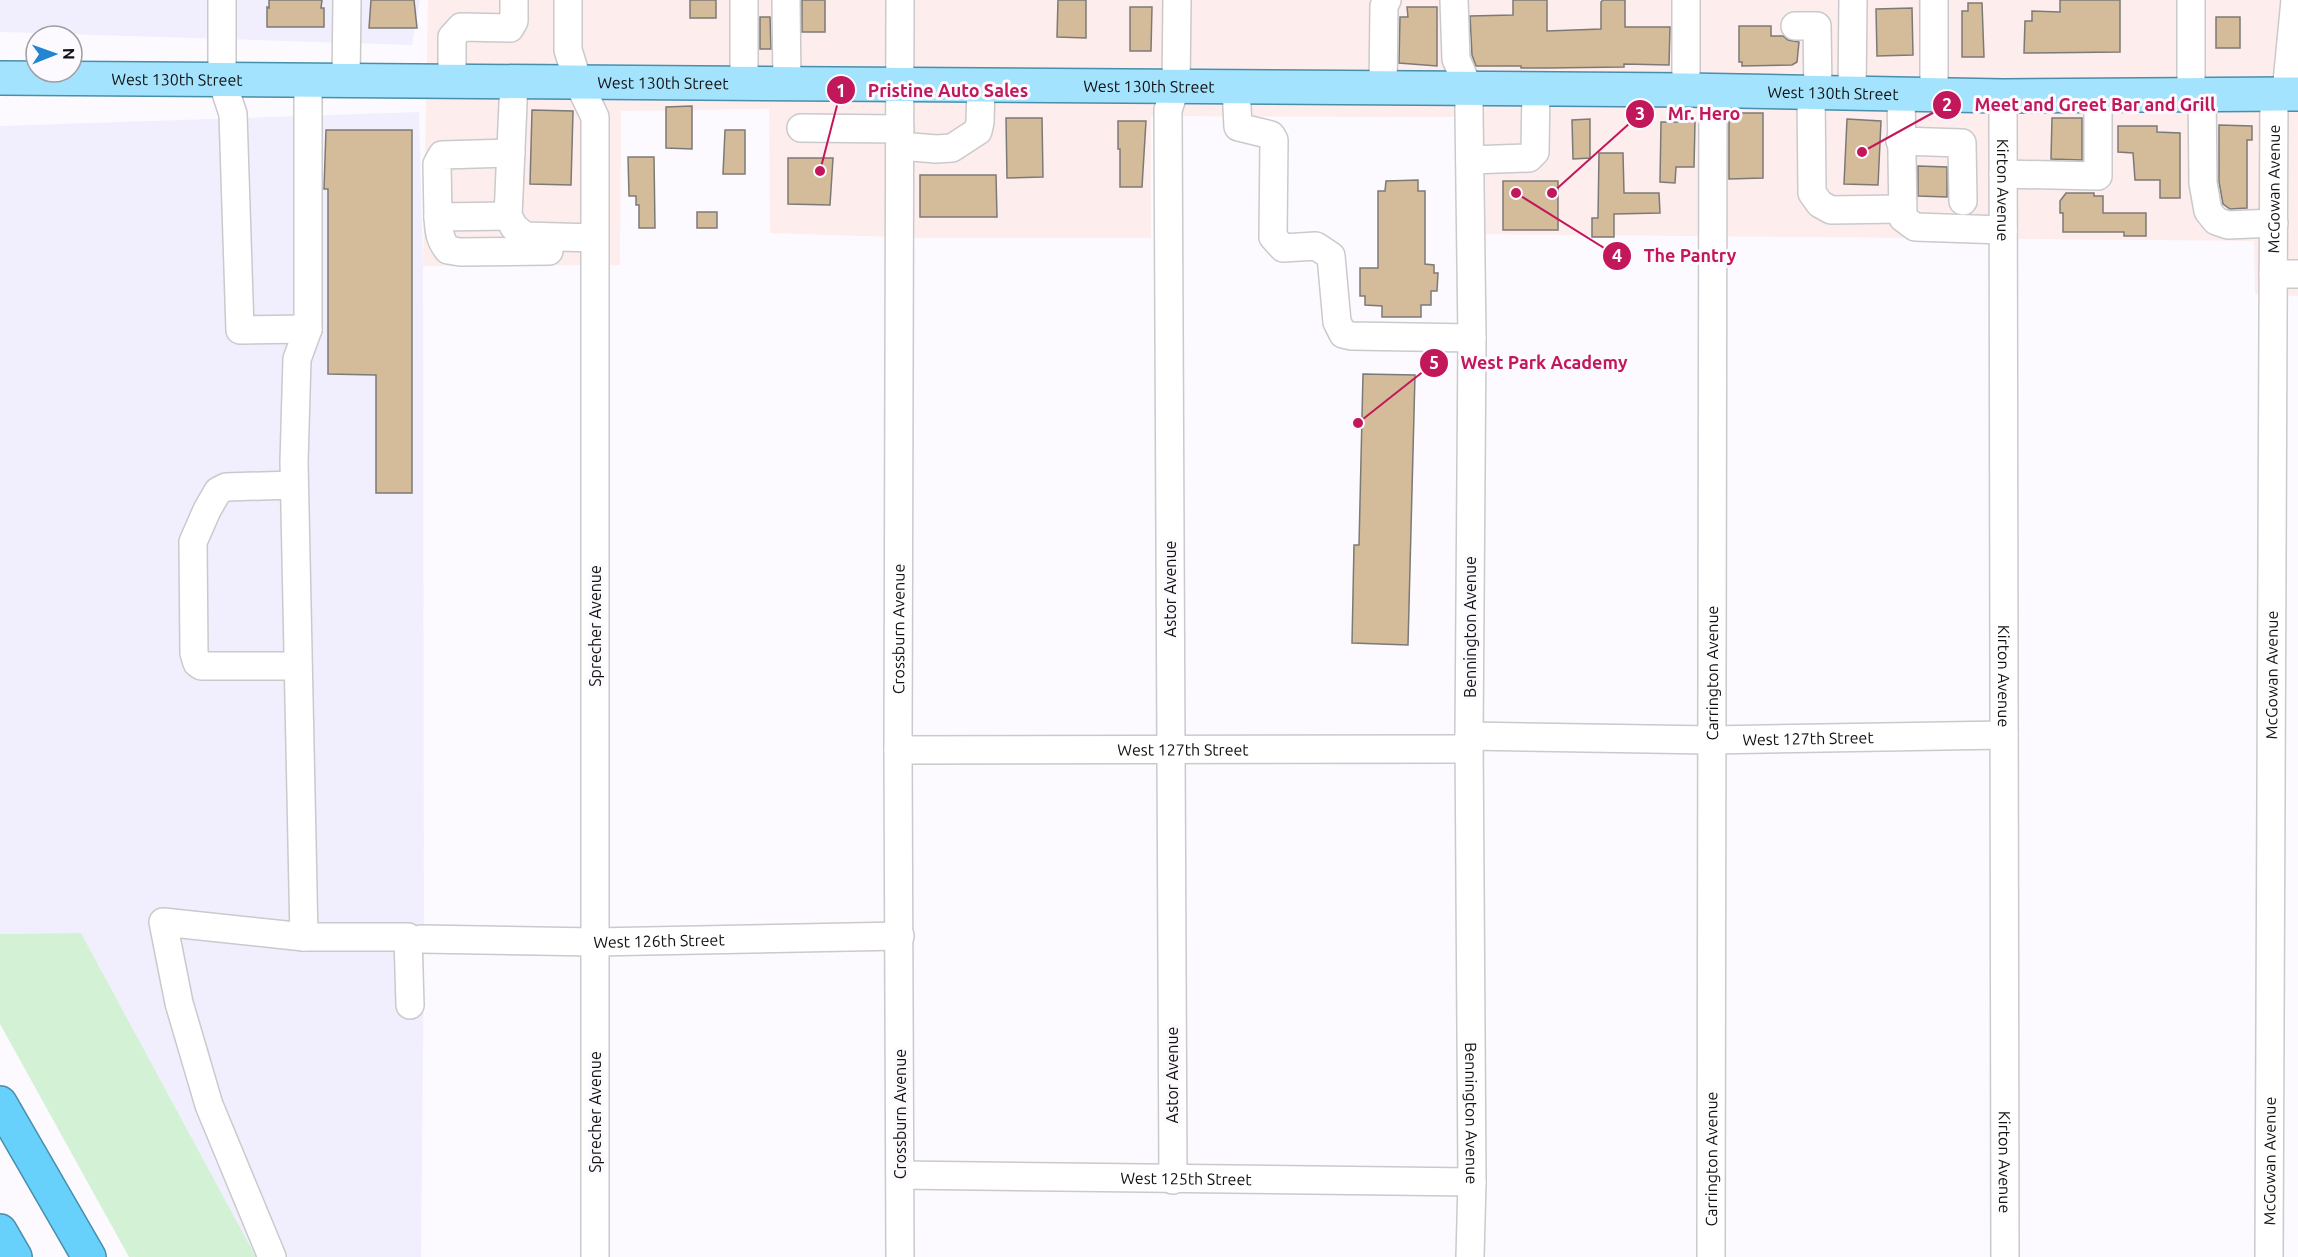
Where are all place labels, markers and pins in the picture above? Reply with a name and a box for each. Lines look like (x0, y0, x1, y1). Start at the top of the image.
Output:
callout: Pristine Auto Sales (826, 72, 1041, 108)
callout: Meet and Greet Bar and Grill (1932, 87, 2227, 123)
callout: Mr. Hero (1625, 96, 1752, 132)
callout: The Pantry (1602, 238, 1749, 274)
callout: West Park Academy (1419, 345, 1640, 381)

